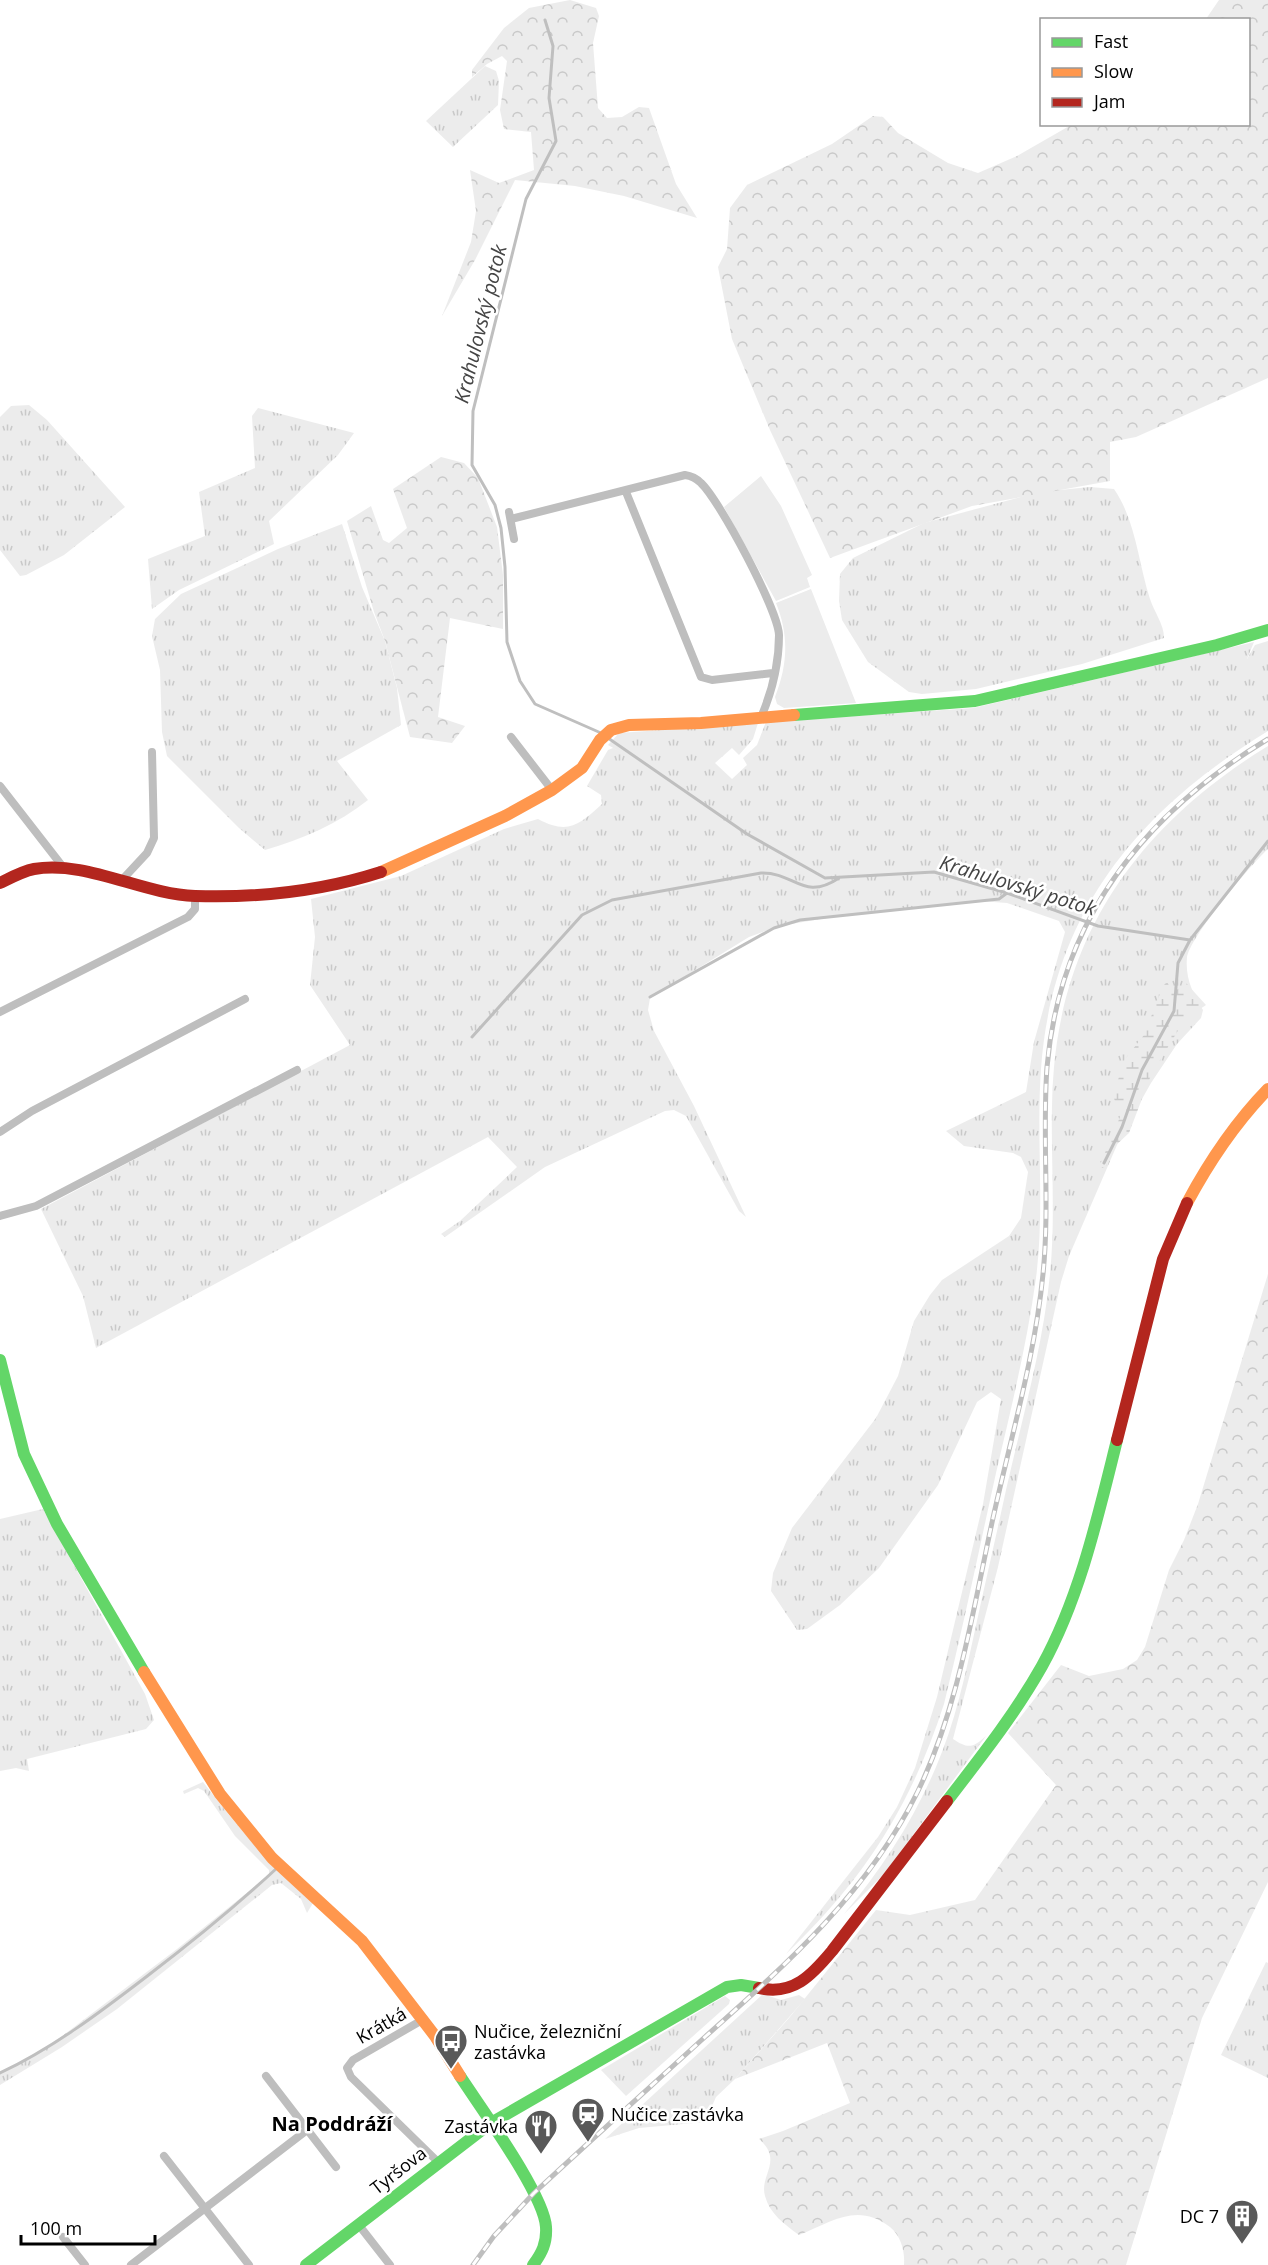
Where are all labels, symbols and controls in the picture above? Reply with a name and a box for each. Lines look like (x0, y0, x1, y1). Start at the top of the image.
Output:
legend (1040, 18, 1250, 126)
text: Fast (1094, 29, 1128, 53)
text: Slow (1094, 59, 1133, 83)
text: Jam (1092, 89, 1126, 113)
water label: Krahulovský potok (447, 241, 513, 406)
water label: Krahulovský potok (936, 848, 1101, 922)
street label: Krátká (352, 2001, 410, 2049)
place label: Nučice, železniční zastávka (474, 2019, 622, 2064)
bus stop icon: Nučice, železniční zastávka (433, 2023, 469, 2070)
station icon: Nučice zastávka (570, 2096, 606, 2143)
place label: Nučice zastávka (611, 2102, 744, 2126)
restaurant icon: Zastávka (523, 2108, 559, 2155)
district label: Na Poddráží (272, 2110, 393, 2137)
place label: Zastávka (444, 2114, 518, 2138)
street label: Tyršova (365, 2141, 431, 2199)
building icon: DC 7 (1224, 2198, 1260, 2245)
place label: DC 7 (1180, 2204, 1219, 2228)
scale bar (21, 2208, 154, 2246)
text: 100 m (30, 2216, 82, 2240)

